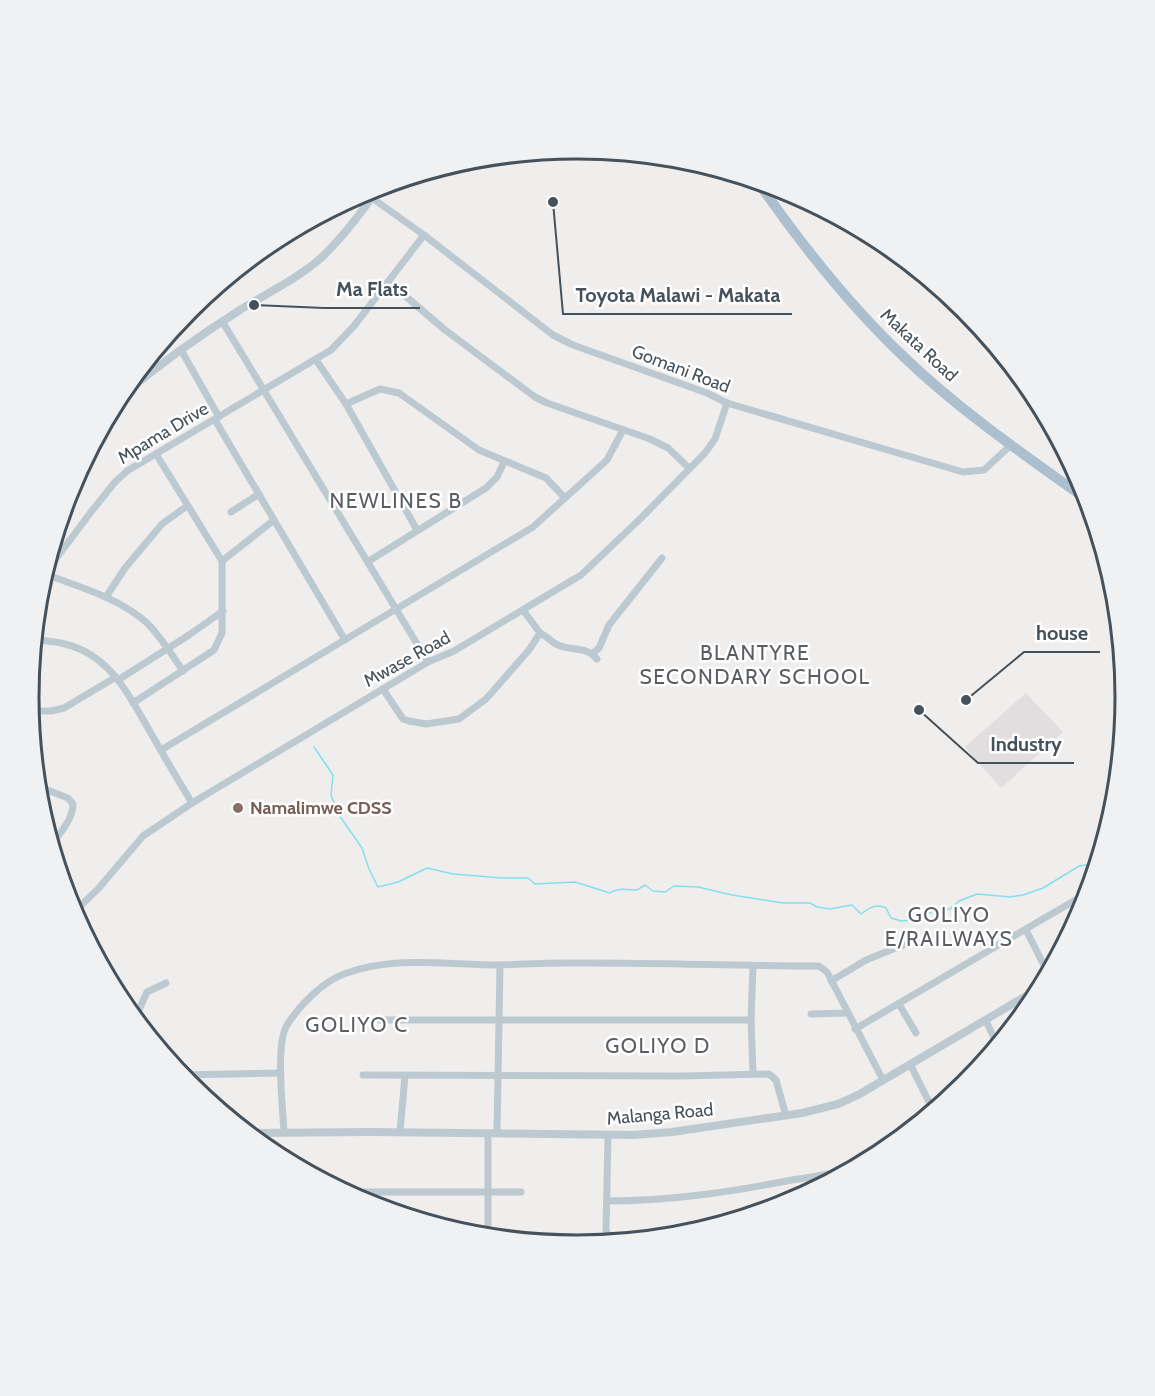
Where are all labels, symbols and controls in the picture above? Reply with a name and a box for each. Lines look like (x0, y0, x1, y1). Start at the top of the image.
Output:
callout: Ma Flats (324, 270, 420, 308)
callout: Toyota Malawi - Makata (563, 276, 792, 314)
text: Ma Flats (336, 277, 408, 301)
text: Toyota Malawi - Makata (576, 283, 780, 307)
street label: Makata Road (876, 304, 962, 386)
street label: Gomani Road (629, 340, 733, 398)
street label: Mpama Drive (114, 397, 212, 469)
district label: NEWLINES B (329, 488, 463, 513)
callout: house (1024, 614, 1100, 652)
text: house (1036, 621, 1088, 645)
street label: Mwase Road (360, 626, 454, 692)
district label: BLANTYRE SECONDARY SCHOOL (639, 640, 871, 689)
callout: Industry (978, 725, 1074, 763)
text: Industry (990, 732, 1062, 756)
place label: Namalimwe CDSS (250, 797, 392, 819)
marker: Namalimwe CDSS (231, 801, 245, 815)
district label: GOLIYO E/RAILWAYS (885, 902, 1013, 951)
district label: GOLIYO C (305, 1012, 409, 1037)
district label: GOLIYO D (605, 1033, 711, 1058)
street label: Malanga Road (606, 1098, 714, 1130)

